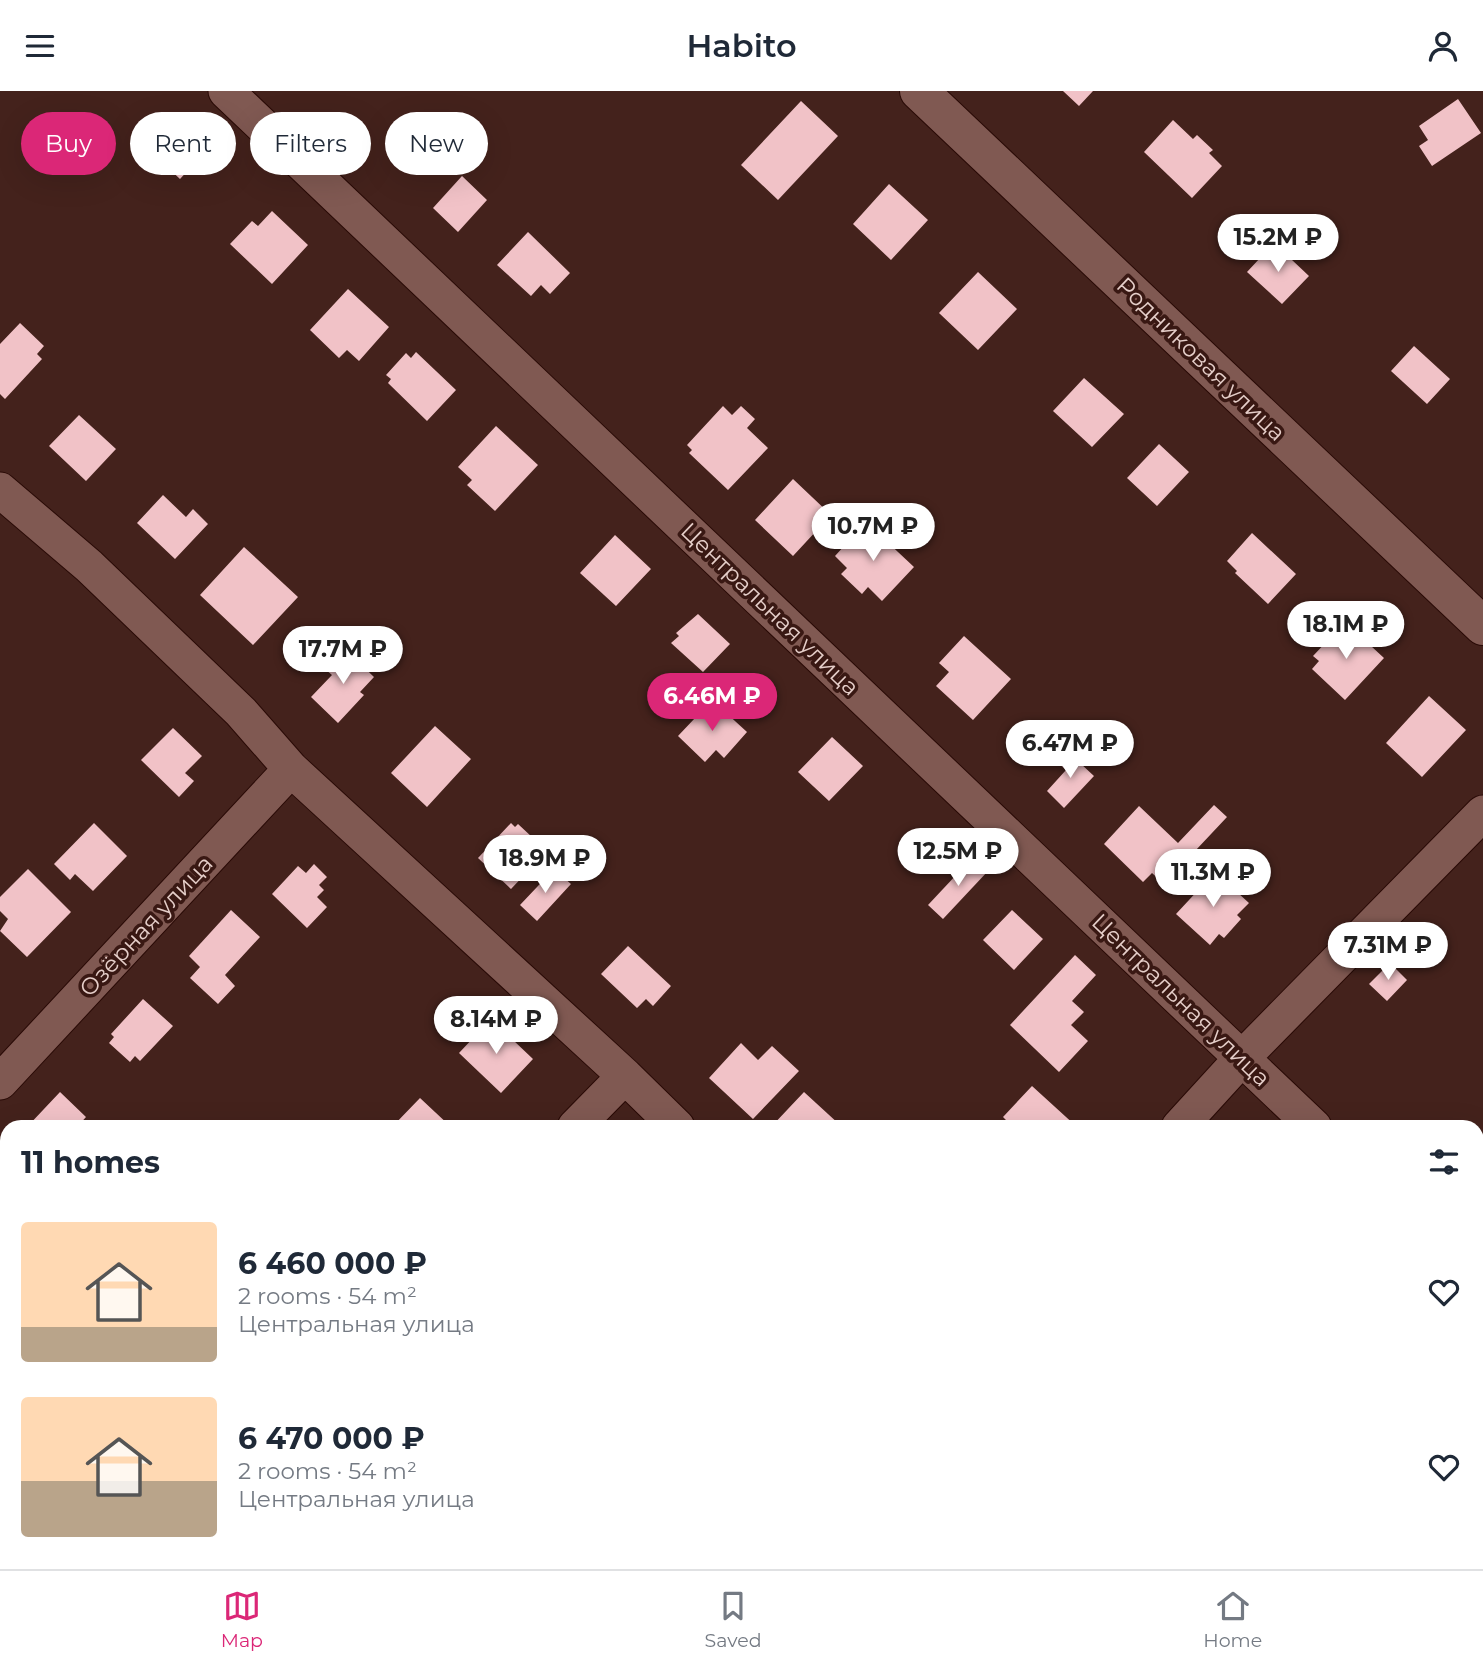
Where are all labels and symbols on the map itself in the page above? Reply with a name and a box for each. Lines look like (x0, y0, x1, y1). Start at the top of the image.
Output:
pin: 15.2M ₽ (1213, 215, 1343, 274)
street label: Родниковая улица (1111, 271, 1291, 447)
pin: 10.7M ₽ (808, 503, 938, 563)
street label: Центральная улица (675, 517, 865, 701)
pin: 18.1M ₽ (1281, 601, 1411, 661)
pin: 17.7M ₽ (278, 627, 408, 686)
pin: 6.46M ₽ (647, 673, 777, 733)
pin: 6.47M ₽ (1005, 721, 1135, 780)
pin: 12.5M ₽ (893, 829, 1023, 888)
pin: 18.9M ₽ (480, 835, 610, 895)
pin: 11.3M ₽ (1148, 849, 1278, 909)
street label: Озёрная улица (74, 850, 218, 1002)
street label: Центральная улица (1086, 908, 1276, 1092)
pin: 7.31M ₽ (1323, 923, 1453, 982)
pin: 8.14M ₽ (431, 997, 561, 1056)

